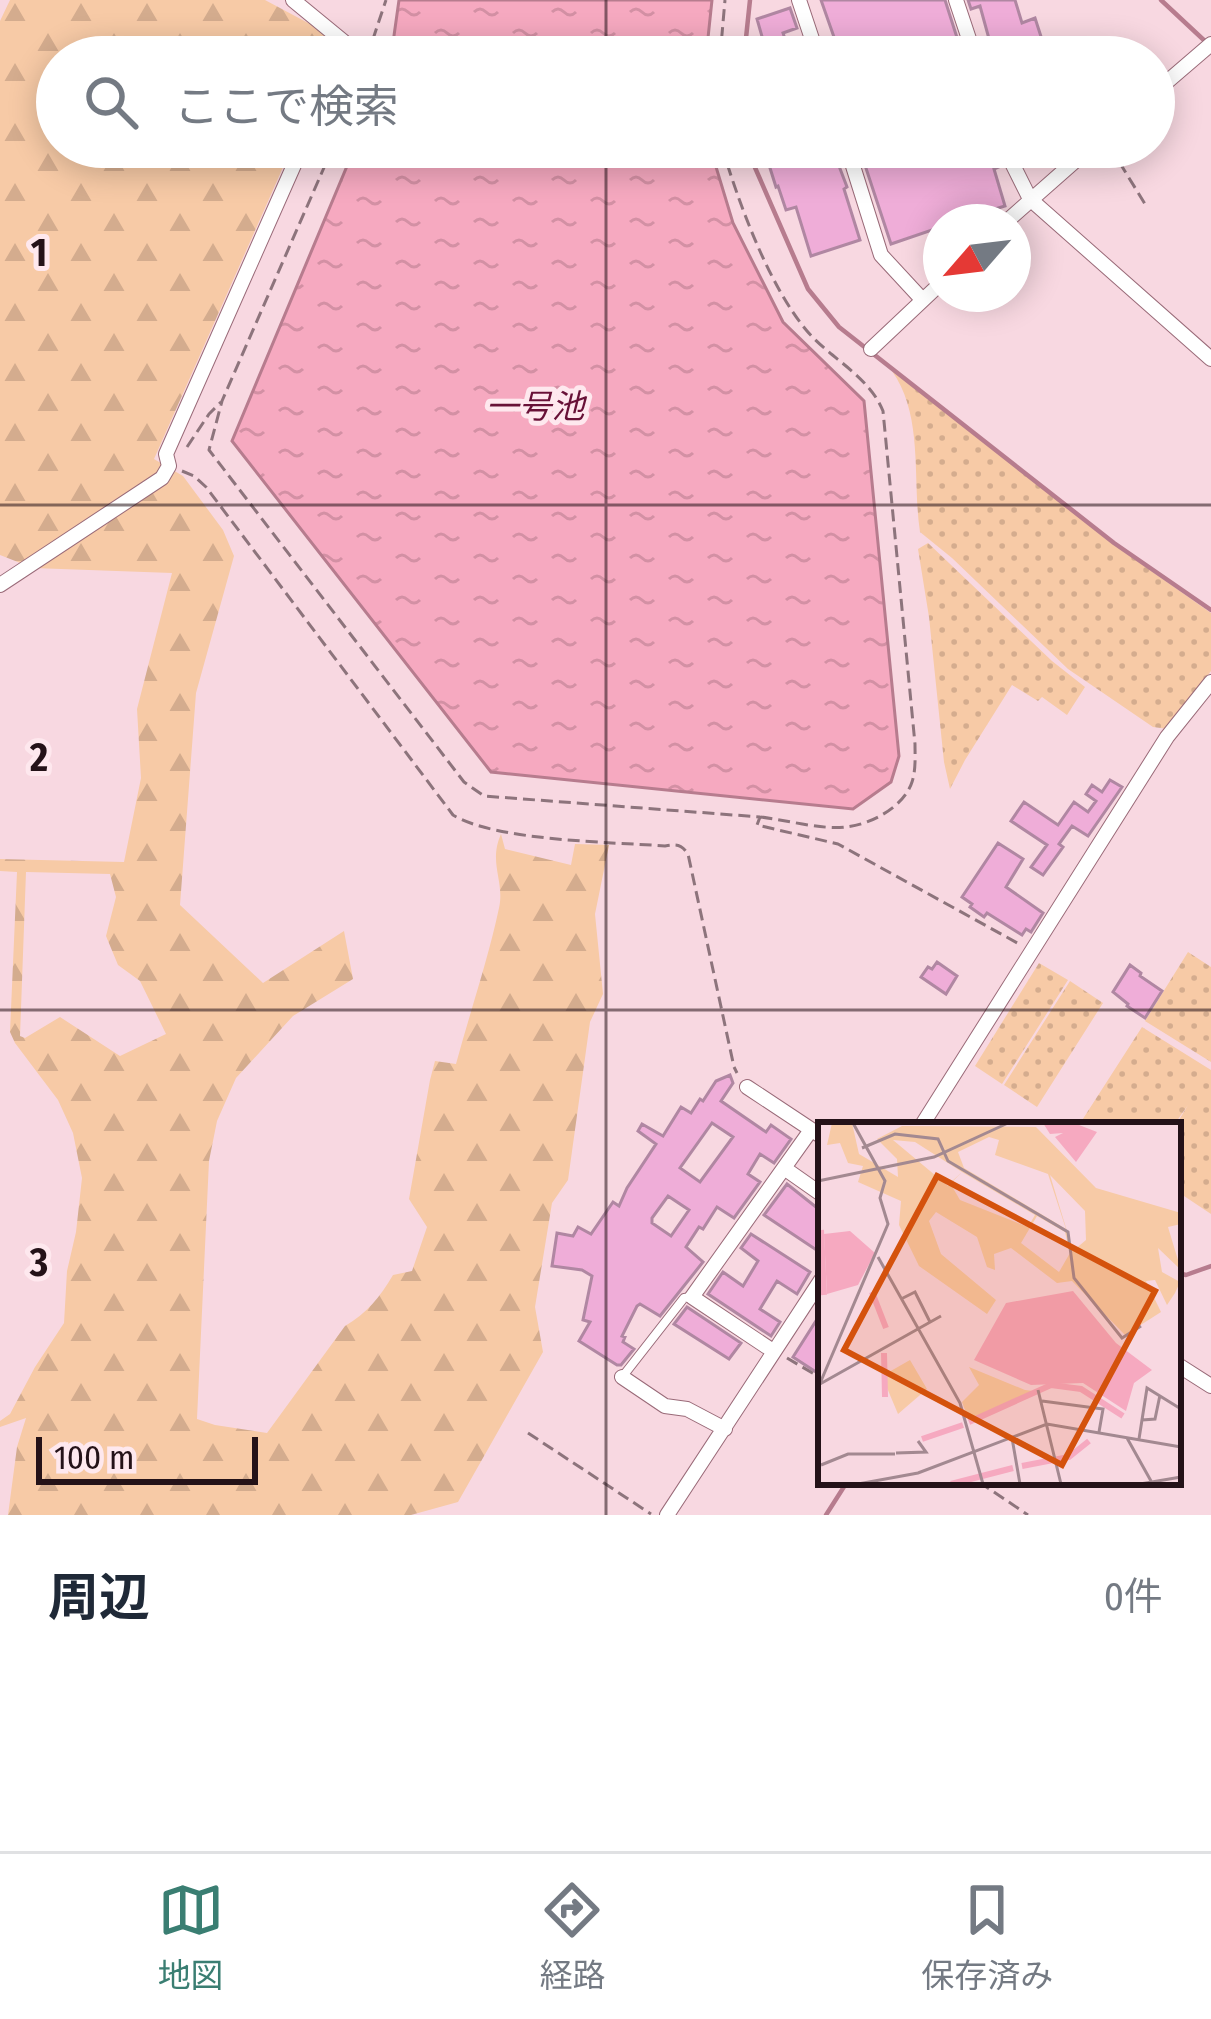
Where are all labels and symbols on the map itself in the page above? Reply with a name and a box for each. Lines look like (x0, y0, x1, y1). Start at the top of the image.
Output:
north arrow (923, 204, 1031, 312)
text: 1 (31, 230, 47, 276)
water label: 一号池 (486, 387, 588, 427)
text: 2 (29, 735, 48, 781)
inset map (818, 1122, 1181, 1485)
text: 3 (29, 1240, 48, 1286)
scale bar (36, 1431, 258, 1484)

